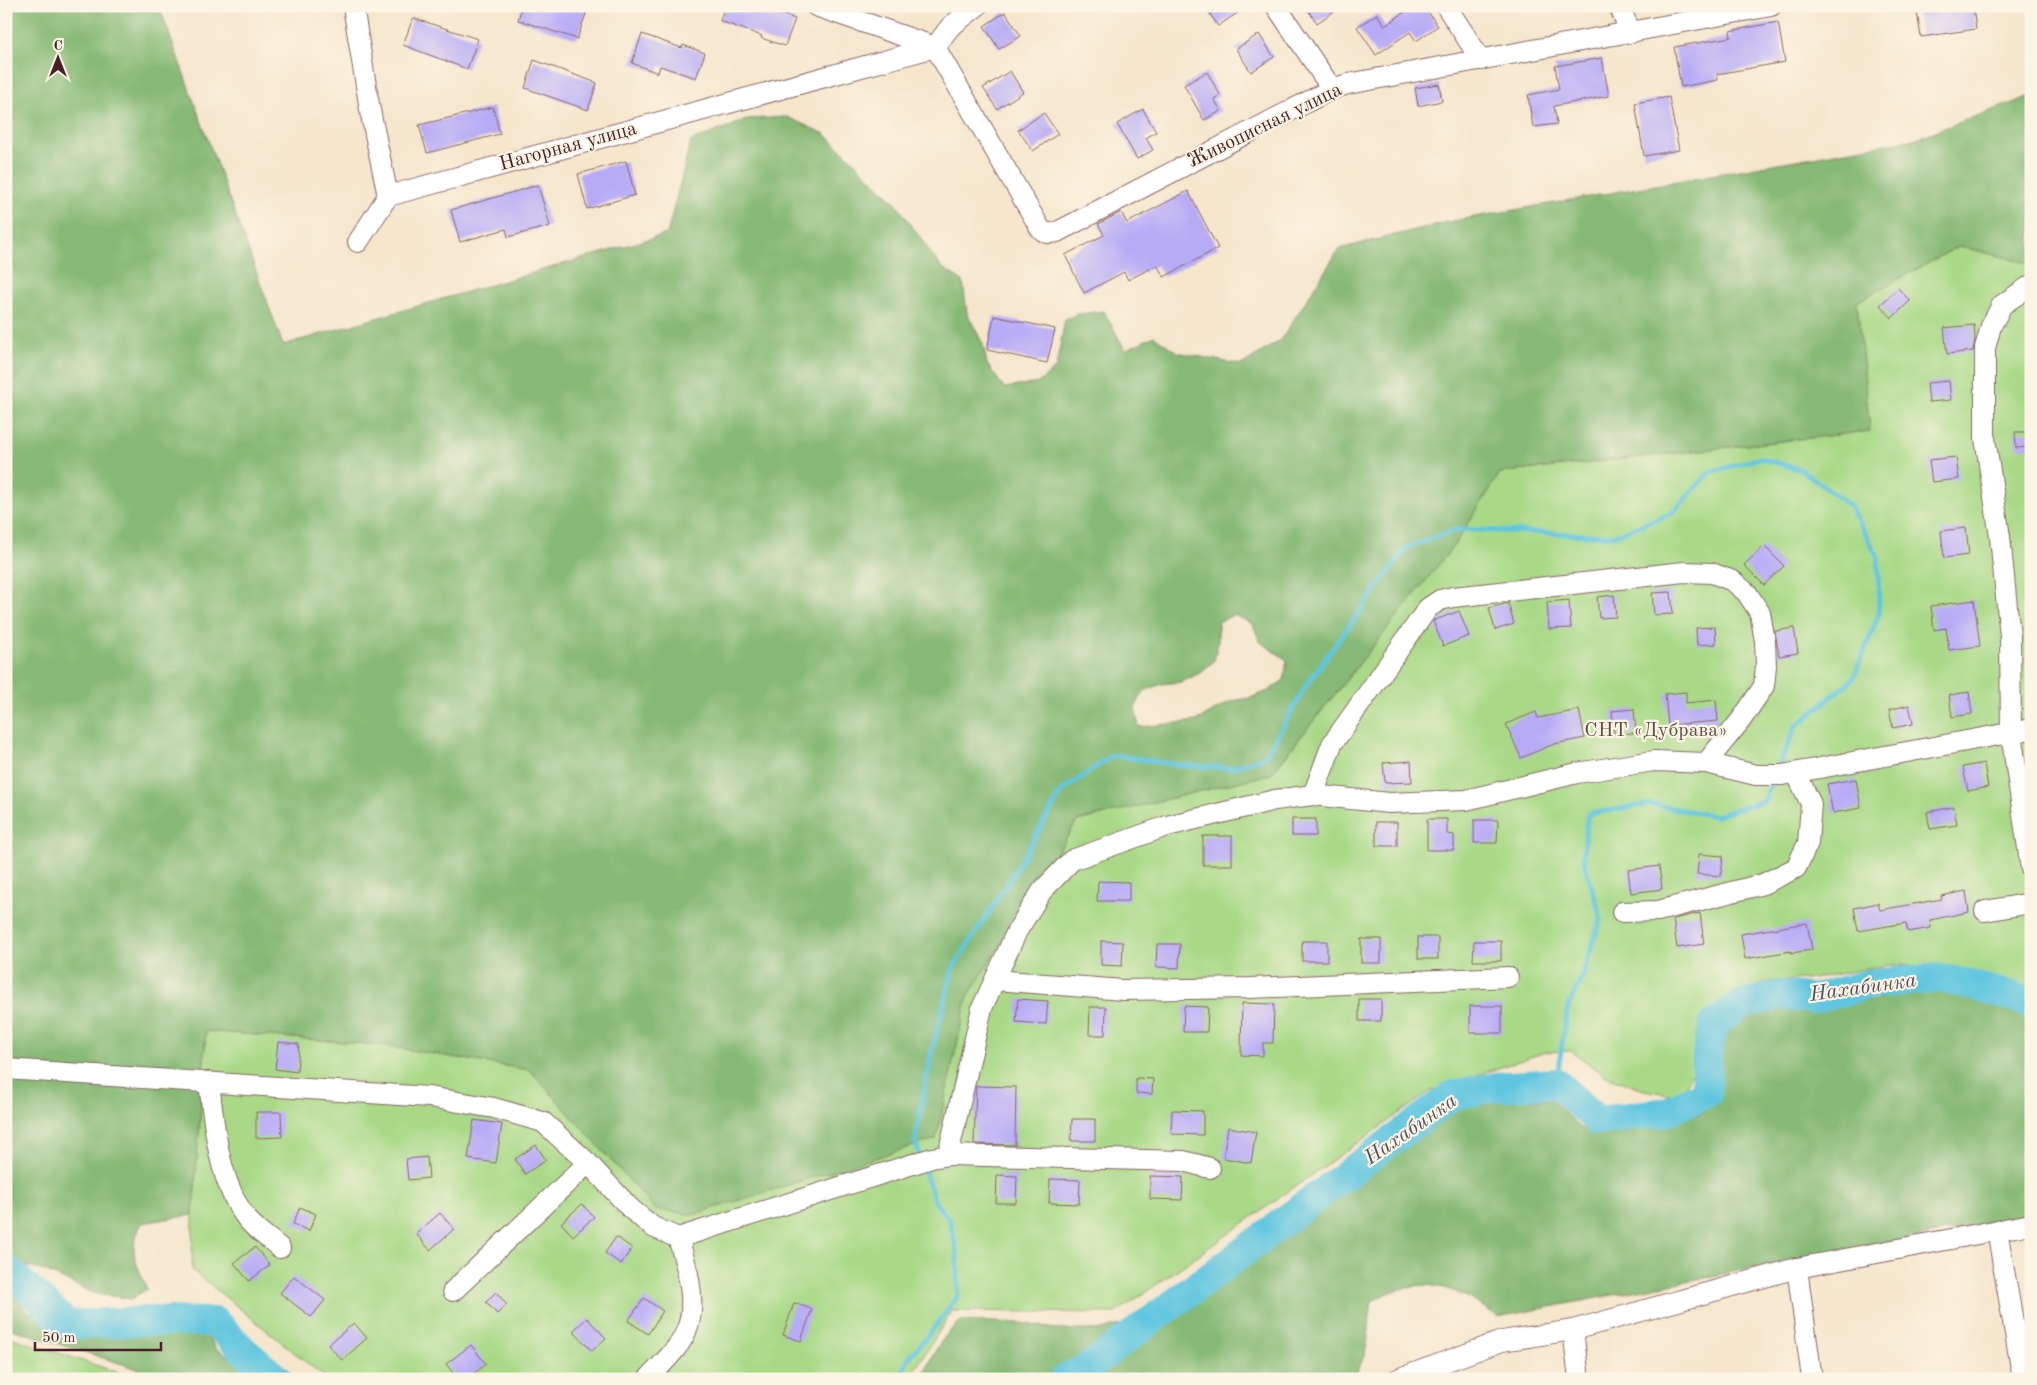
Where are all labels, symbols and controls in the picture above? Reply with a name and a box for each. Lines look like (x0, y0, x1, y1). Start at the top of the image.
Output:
north arrow (32, 32, 82, 82)
text: С (53, 39, 63, 53)
street label: Живописная улица (1185, 80, 1345, 172)
street label: Нагорная улица (497, 119, 639, 175)
park label: СНТ «Дубрава» (1584, 721, 1728, 741)
water label: Нахабинка (1807, 970, 1918, 1006)
water label: Нахабинка (1360, 1091, 1461, 1170)
scale bar (35, 1320, 161, 1352)
text: 50 m (42, 1331, 76, 1346)

